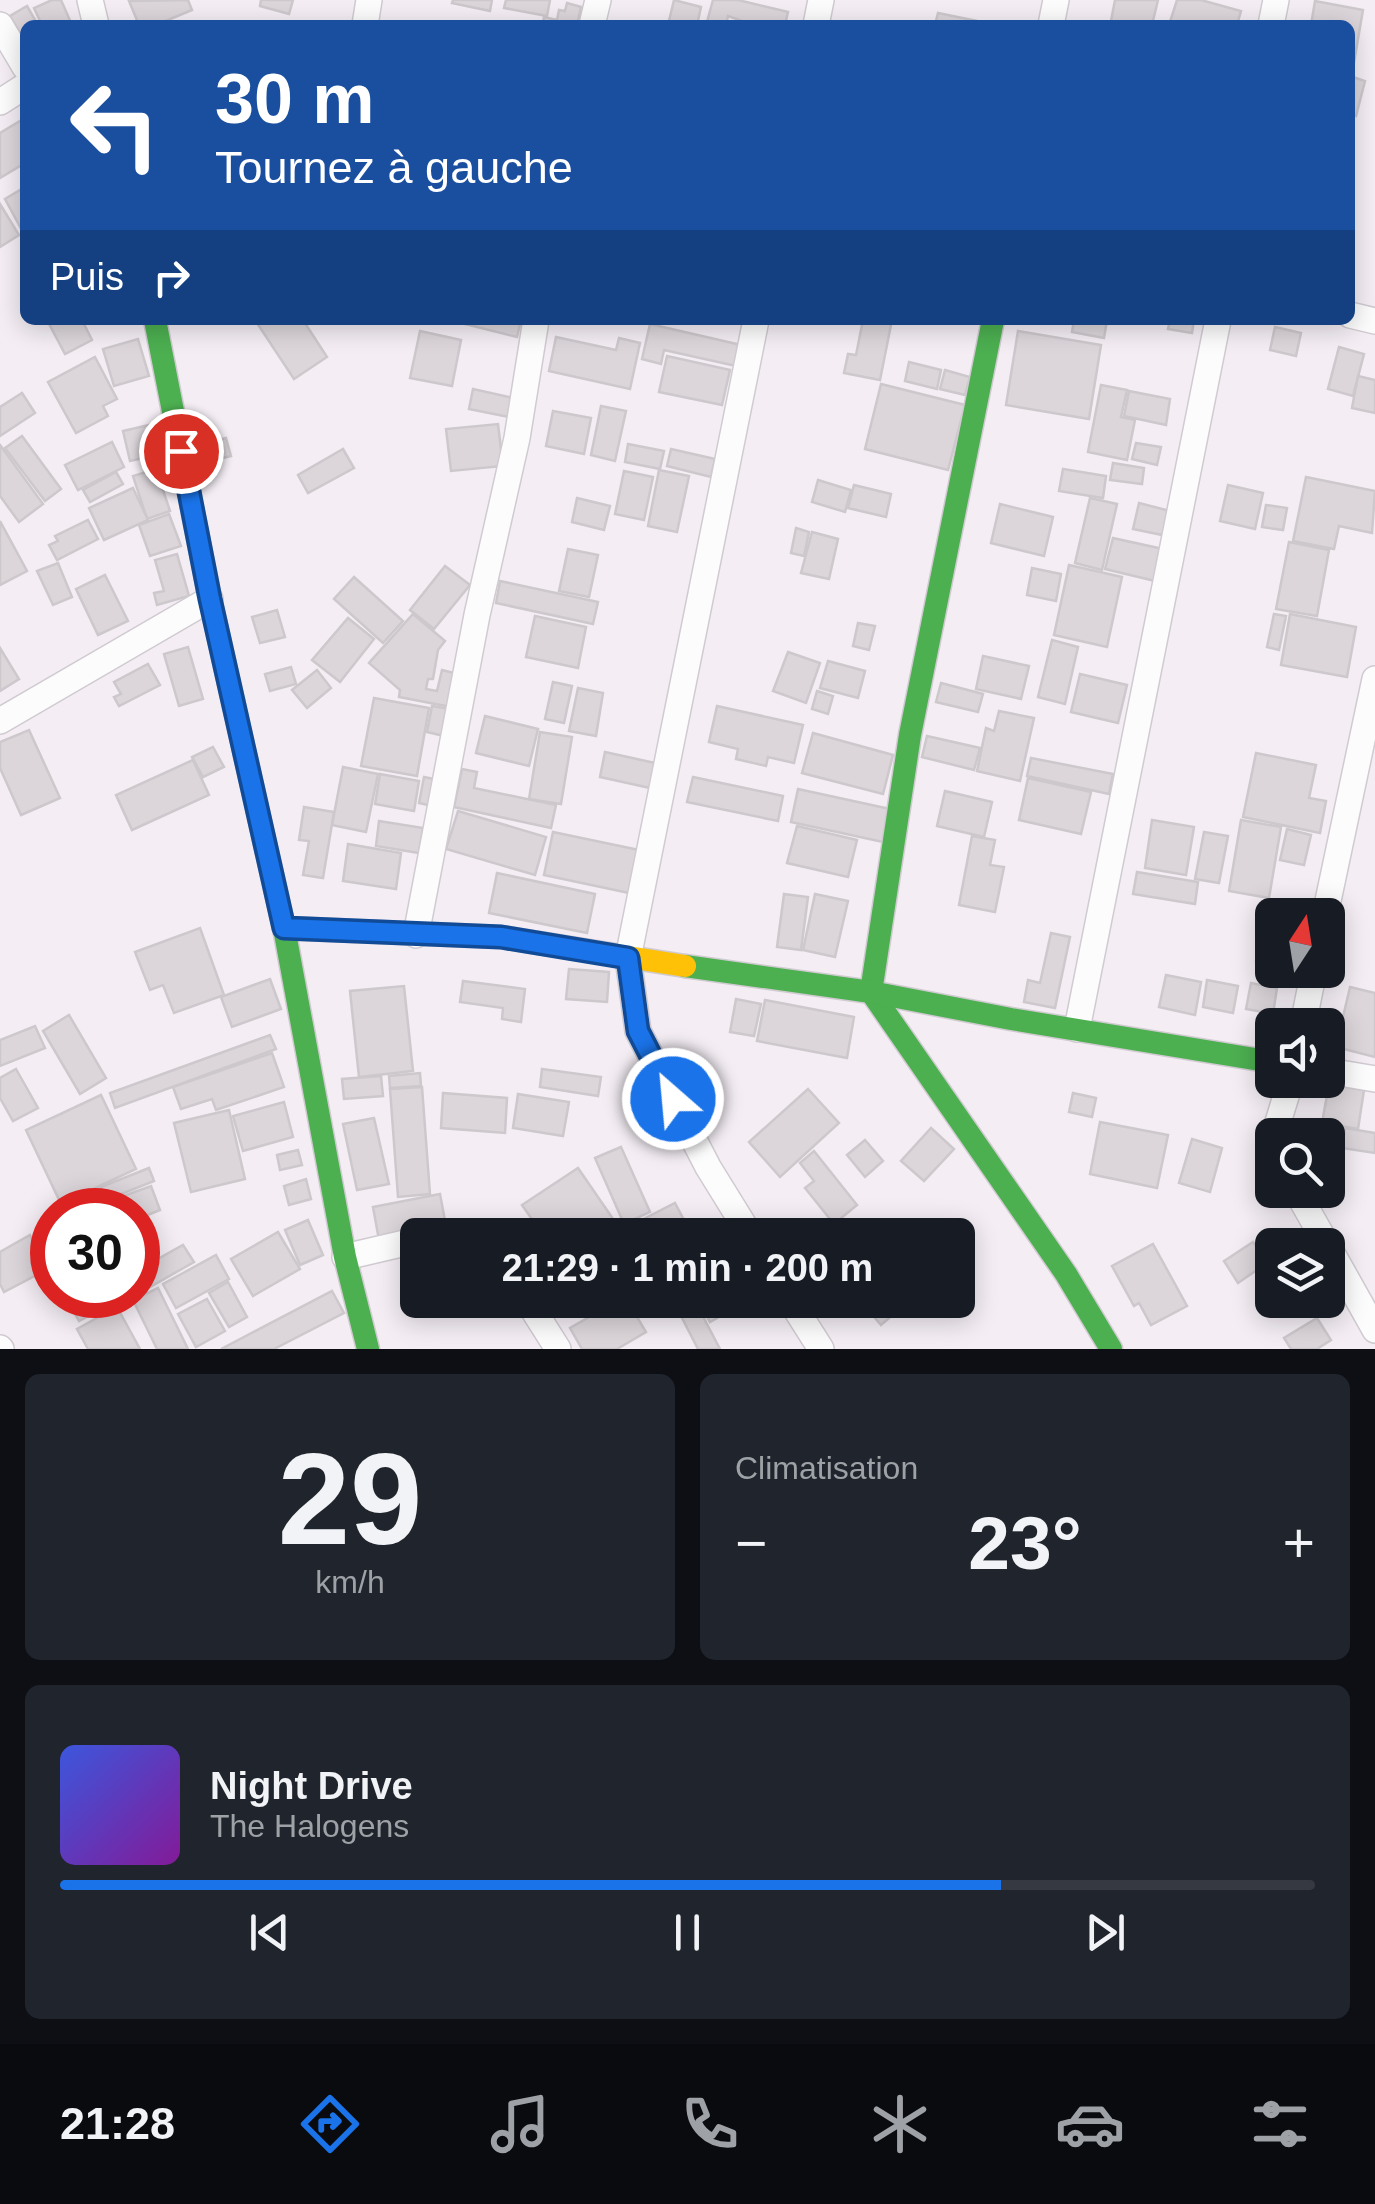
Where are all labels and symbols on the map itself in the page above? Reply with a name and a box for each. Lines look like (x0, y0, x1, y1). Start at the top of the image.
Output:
pin (139, 409, 224, 494)
north arrow (1255, 898, 1345, 988)
position arrow (621, 1047, 725, 1151)
speed limit sign: 30 (30, 1188, 160, 1318)

